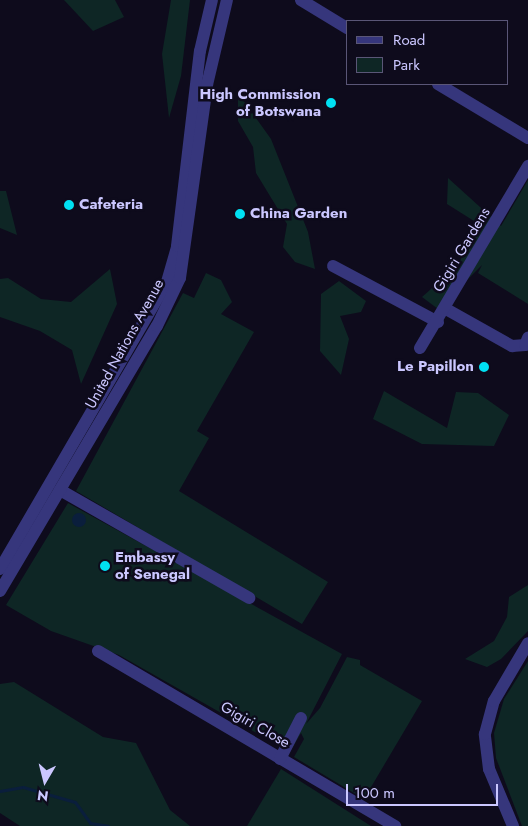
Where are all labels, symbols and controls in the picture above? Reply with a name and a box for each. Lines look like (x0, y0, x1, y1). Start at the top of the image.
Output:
legend (346, 20, 508, 85)
text: Road (393, 29, 425, 51)
text: Park (393, 54, 420, 76)
place label: High Commission of Botswana (199, 85, 321, 120)
marker: High Commission of Botswana (325, 97, 337, 109)
place label: Cafeteria (79, 196, 143, 214)
marker: Cafeteria (63, 199, 75, 211)
street label: Gigiri Gardens (430, 204, 494, 296)
place label: China Garden (250, 205, 347, 223)
marker: China Garden (234, 208, 246, 220)
street label: United Nations Avenue (82, 276, 168, 412)
place label: Le Papillon (397, 358, 474, 376)
marker: Le Papillon (478, 361, 490, 373)
place label: Embassy of Senegal (115, 548, 190, 583)
marker: Embassy of Senegal (99, 560, 111, 572)
street label: Gigiri Close (217, 698, 293, 752)
north arrow (20, 756, 70, 806)
scale bar (348, 774, 500, 806)
text: 100 m (354, 782, 395, 804)
text: N (36, 785, 50, 807)

